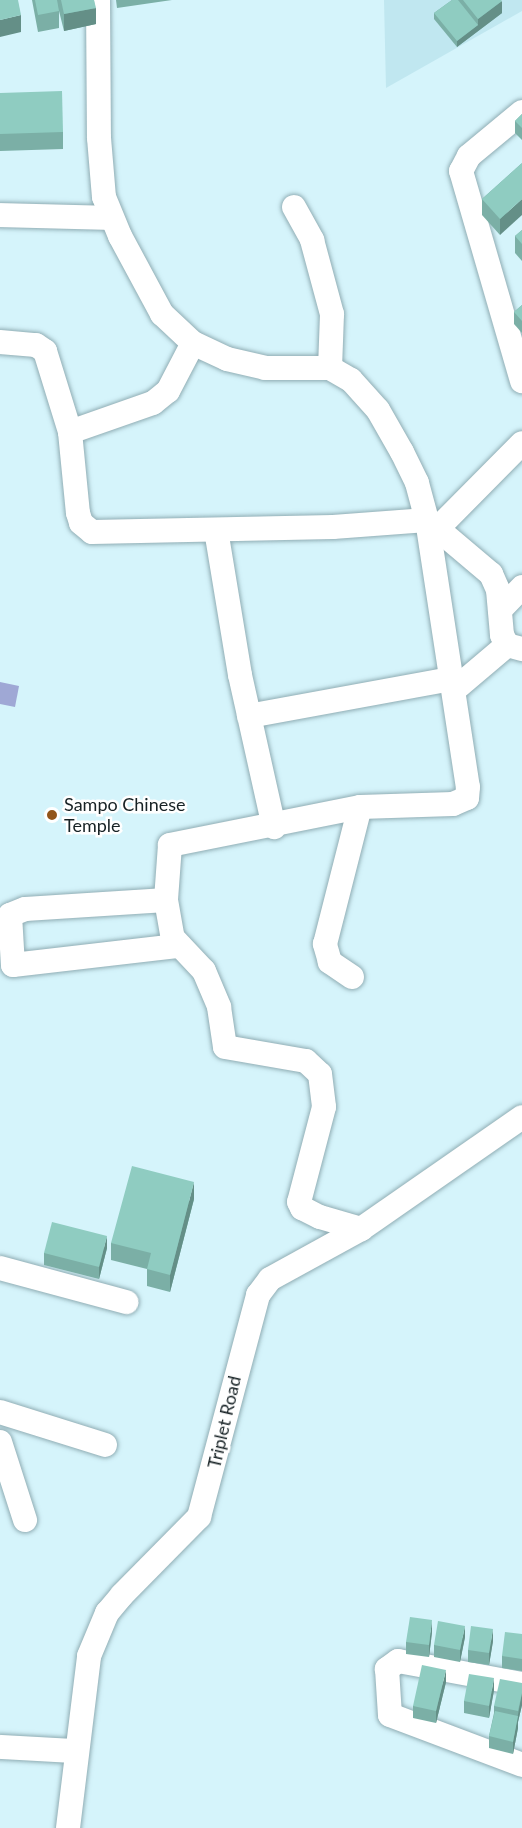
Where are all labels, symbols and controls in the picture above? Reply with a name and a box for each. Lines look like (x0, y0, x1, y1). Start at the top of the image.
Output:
place label: Sampo Chinese Temple (64, 794, 186, 836)
marker: Sampo Chinese Temple (45, 808, 59, 822)
street label: Triplet Road (203, 1374, 245, 1470)

